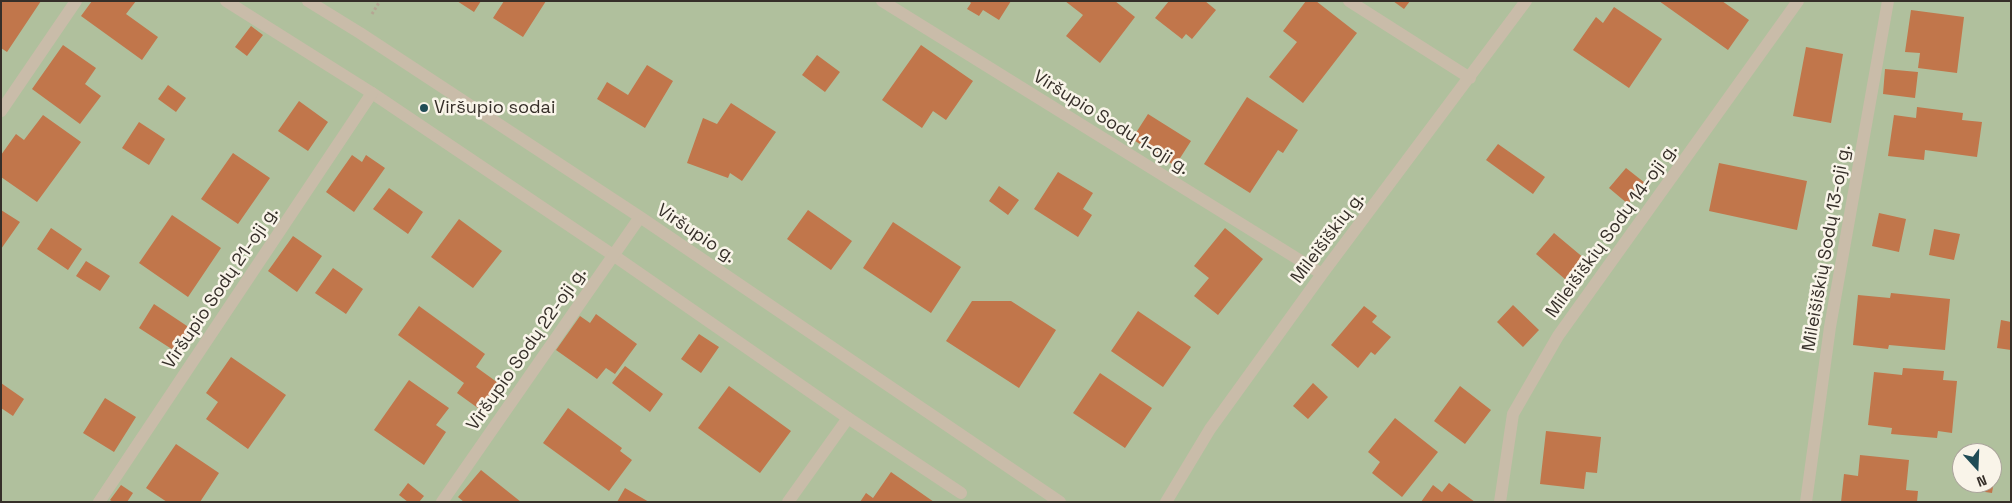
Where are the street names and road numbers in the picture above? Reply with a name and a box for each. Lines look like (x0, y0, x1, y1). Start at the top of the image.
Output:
street label: Viršupio Sodų 1-oji g. (1029, 66, 1193, 180)
street label: Mileišiškių Sodų 14-oji g. (1542, 140, 1682, 322)
street label: Mileišiškių Sodų 13-oji g. (1798, 143, 1856, 353)
street label: Mileišiškių g. (1287, 188, 1369, 288)
street label: Viršupio g. (652, 200, 740, 268)
street label: Viršupio Sodų 21-oji g. (159, 203, 283, 373)
street label: Viršupio Sodų 22-oji g. (462, 263, 592, 435)

